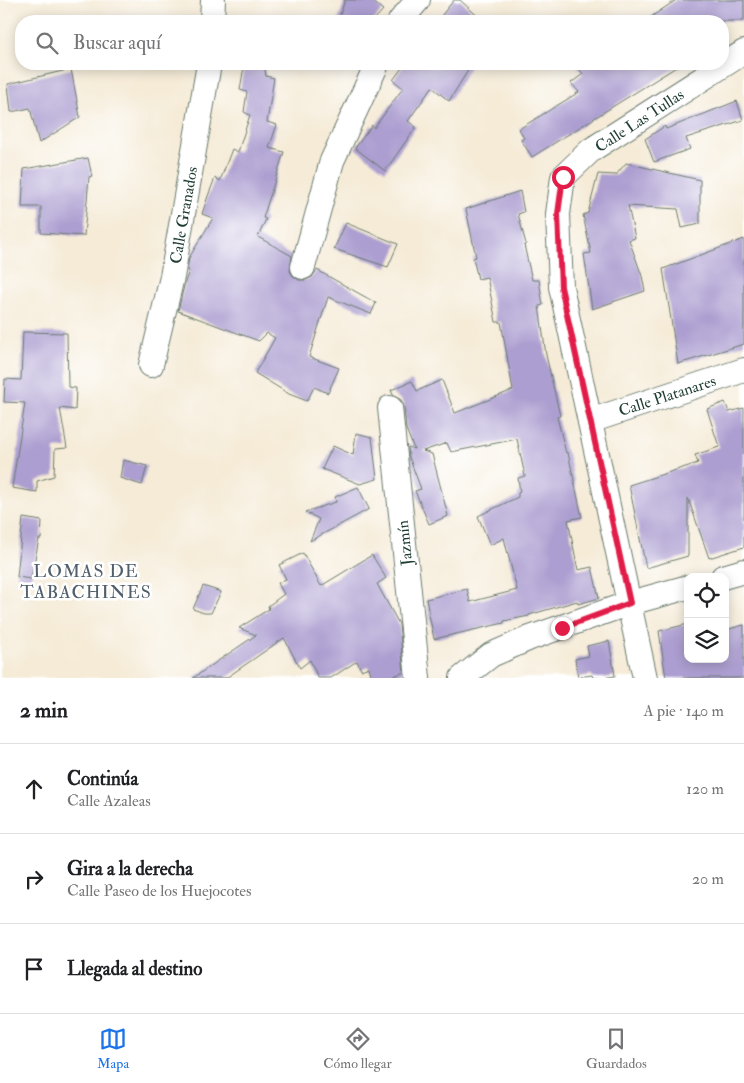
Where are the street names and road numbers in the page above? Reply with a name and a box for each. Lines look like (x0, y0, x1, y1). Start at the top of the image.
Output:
street label: Calle Las Tullas (591, 85, 688, 157)
street label: Calle Granados (166, 165, 202, 265)
street label: Calle Platanares (616, 371, 718, 421)
street label: Jazmín (393, 519, 418, 567)

